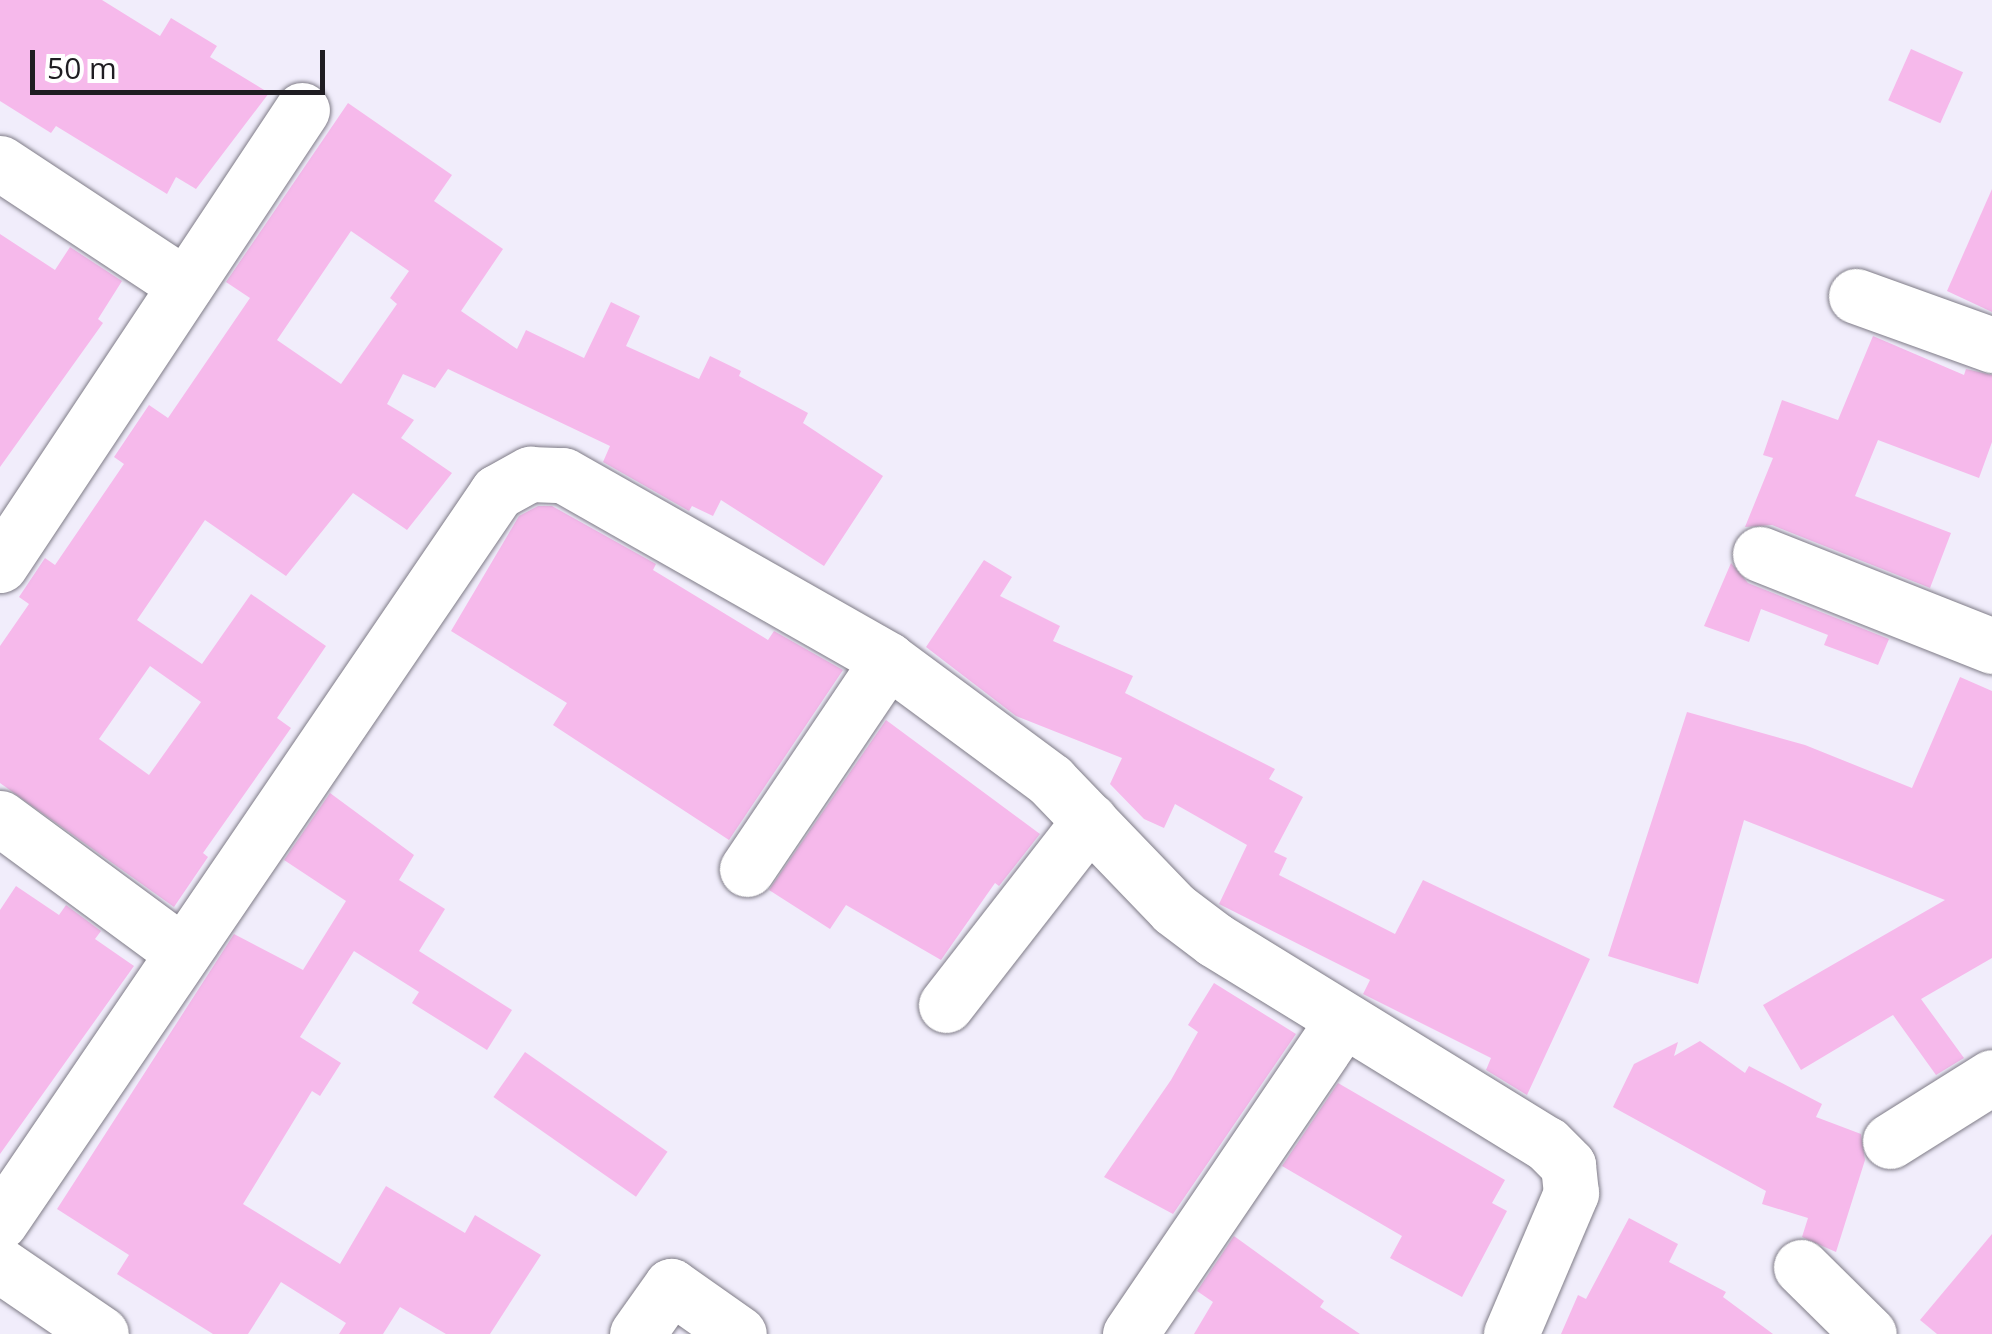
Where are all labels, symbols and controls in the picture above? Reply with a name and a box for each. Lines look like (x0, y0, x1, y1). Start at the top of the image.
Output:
scale bar (35, 30, 330, 92)
text: 50 m (47, 47, 117, 88)

